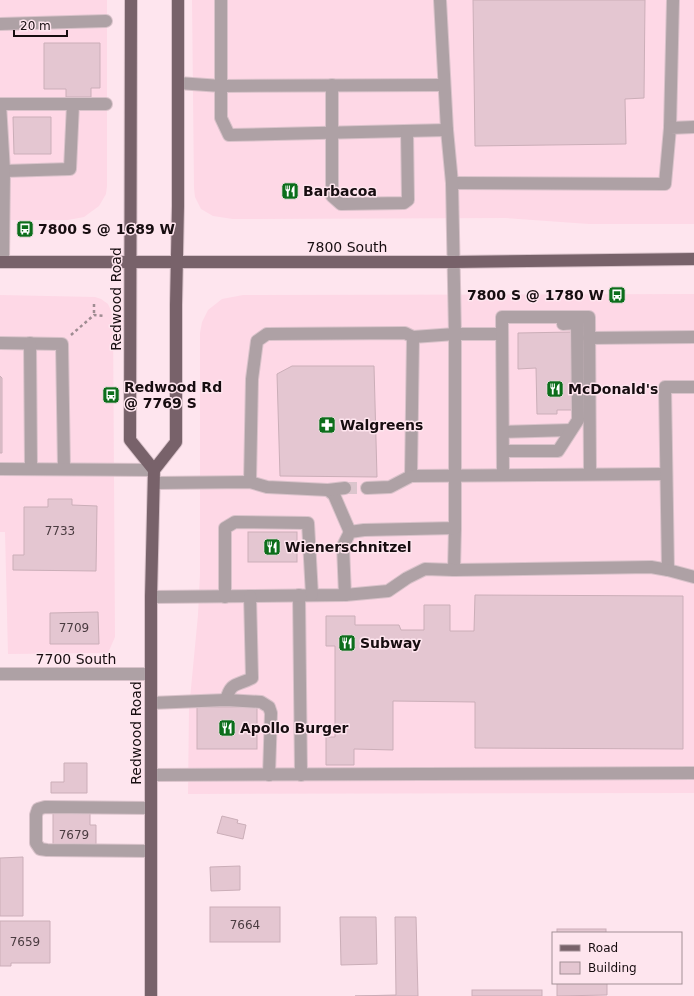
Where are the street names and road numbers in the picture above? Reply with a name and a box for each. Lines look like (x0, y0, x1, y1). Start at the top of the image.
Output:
street label: 7800 South (307, 239, 387, 255)
street label: Redwood Road (108, 247, 124, 351)
street label: 7700 South (36, 651, 116, 667)
street label: Redwood Road (128, 681, 144, 785)

